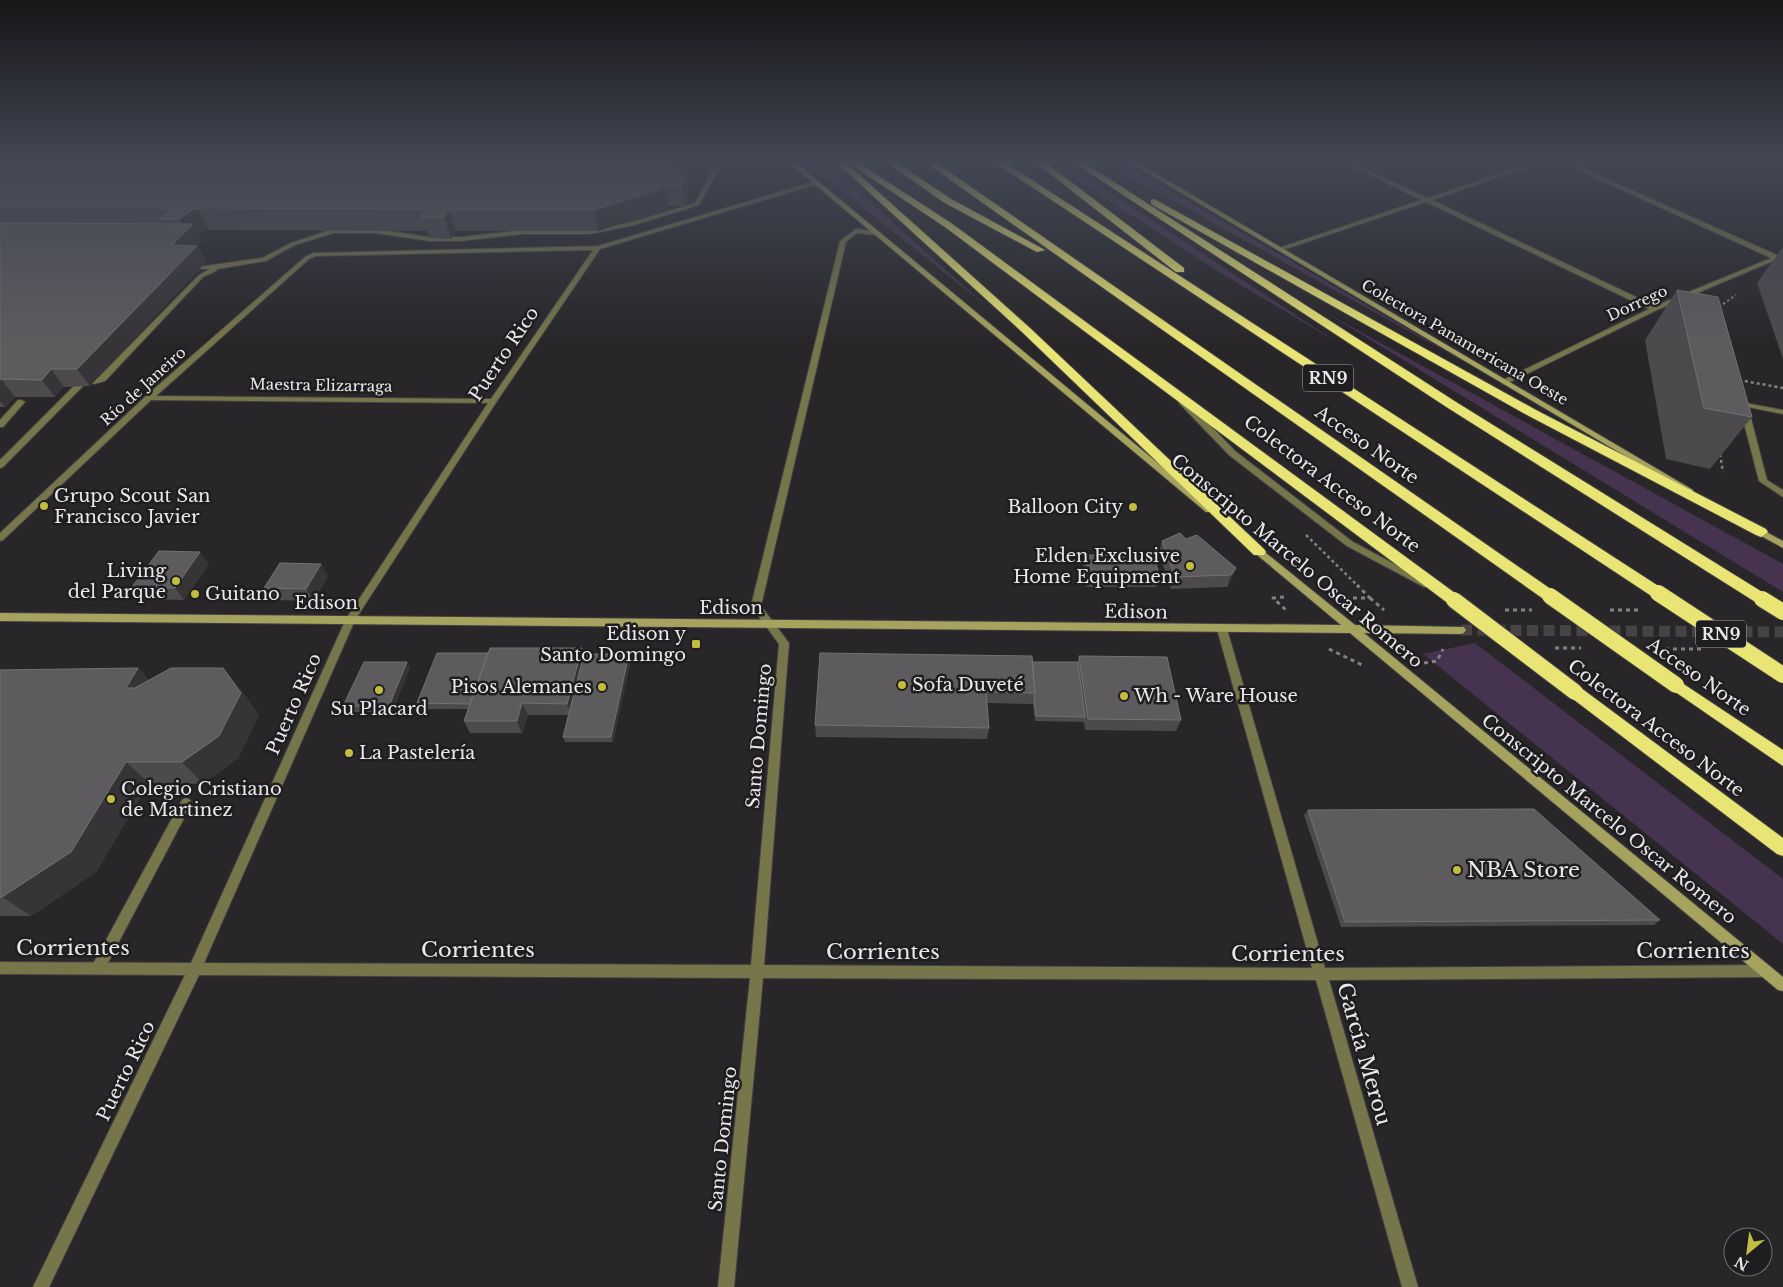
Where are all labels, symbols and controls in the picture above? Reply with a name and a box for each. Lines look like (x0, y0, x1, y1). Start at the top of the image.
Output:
street label: Colectora Panamericana Oeste (1358, 275, 1572, 409)
street label: Dorrego (1604, 281, 1670, 325)
street label: Puerto Rico (464, 303, 544, 405)
street label: Río de Janeiro (96, 342, 190, 429)
road number: RN9 (1303, 364, 1353, 392)
street label: Maestra Elizarraga (249, 374, 393, 396)
street label: Acceso Norte (1310, 401, 1423, 489)
street label: Colectora Acceso Norte (1240, 411, 1424, 557)
street label: Conscripto Marcelo Oscar Romero (1167, 449, 1427, 673)
place label: Grupo Scout San Francisco Javier (54, 485, 211, 528)
place label: Balloon City (1008, 496, 1123, 518)
marker: Grupo Scout San Francisco Javier (38, 500, 50, 512)
marker: Balloon City (1127, 501, 1139, 513)
place label: Elden Exclusive Home Equipment (1013, 545, 1180, 588)
place label: Living del Parque (68, 560, 166, 603)
marker: Elden Exclusive Home Equipment (1184, 560, 1196, 572)
marker: Living del Parque (170, 575, 182, 587)
place label: Guitano (205, 583, 280, 605)
marker: Guitano (189, 588, 201, 600)
street label: Edison (294, 592, 358, 614)
street label: Edison (699, 597, 763, 619)
street label: Edison (1104, 600, 1168, 624)
road number: RN9 (1696, 620, 1746, 648)
place label: Edison y Santo Domingo (540, 623, 686, 666)
street label: Acceso Norte (1642, 633, 1755, 721)
marker: Edison y Santo Domingo (690, 638, 702, 650)
street label: Puerto Rico (262, 650, 326, 758)
street label: Colectora Acceso Norte (1564, 655, 1748, 801)
street label: Santo Domingo (742, 662, 776, 810)
place label: Sofa Duveté (912, 674, 1024, 696)
place label: Pisos Alemanes (451, 676, 592, 698)
marker: Sofa Duveté (896, 679, 908, 691)
marker: Pisos Alemanes (596, 681, 608, 693)
marker: Su Placard (373, 684, 385, 696)
place label: Wh - Ware House (1133, 685, 1298, 707)
marker: Wh - Ware House (1118, 690, 1130, 702)
place label: Su Placard (330, 698, 428, 720)
street label: Conscripto Marcelo Oscar Romero (1477, 709, 1741, 929)
place label: La Pastelería (359, 742, 475, 764)
marker: La Pastelería (343, 747, 355, 759)
place label: Colegio Cristiano de Martinez (121, 778, 282, 821)
marker: Colegio Cristiano de Martinez (105, 793, 117, 805)
place label: NBA Store (1467, 857, 1580, 883)
marker: NBA Store (1451, 864, 1463, 876)
street label: Corrientes (16, 935, 130, 961)
street label: Corrientes (421, 937, 535, 963)
street label: Corrientes (1636, 938, 1750, 964)
street label: Corrientes (826, 939, 940, 965)
street label: Corrientes (1231, 941, 1345, 967)
street label: García Merou (1331, 980, 1397, 1128)
street label: Puerto Rico (92, 1017, 160, 1125)
street label: Santo Domingo (704, 1065, 742, 1213)
north arrow (1723, 1227, 1773, 1277)
text: N (1732, 1252, 1752, 1274)

